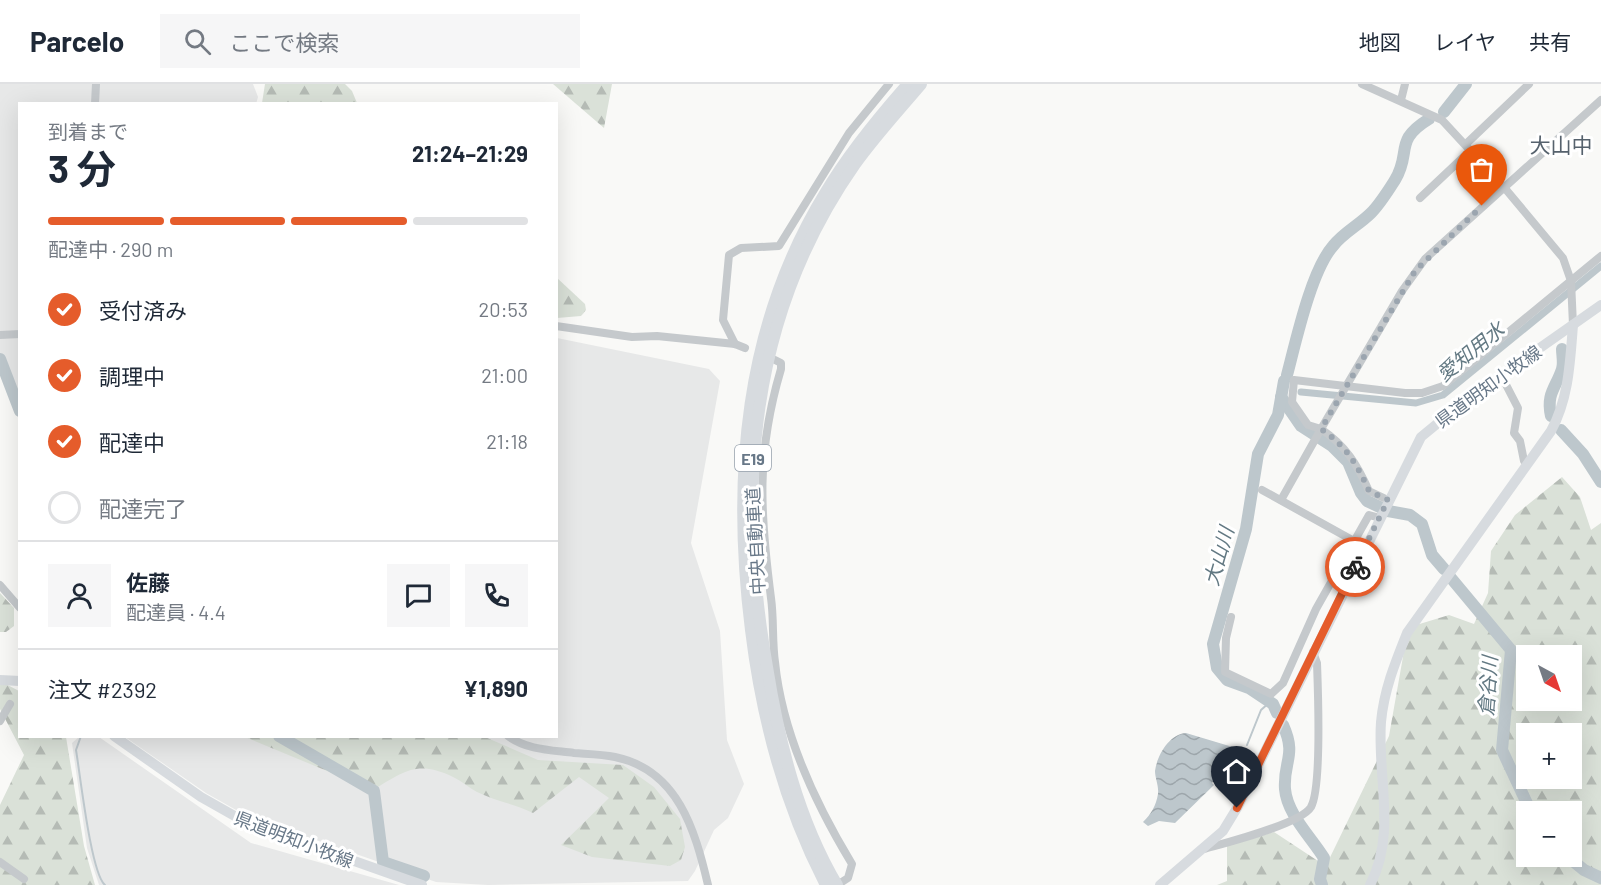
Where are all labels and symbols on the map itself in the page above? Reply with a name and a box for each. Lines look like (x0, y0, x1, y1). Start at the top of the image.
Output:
district label: 大山中 (1530, 132, 1593, 157)
pin (1456, 144, 1507, 206)
water label: 愛知用水 (1431, 315, 1510, 385)
street label: 県道明知小牧線 (1431, 340, 1545, 432)
road number: E19 (735, 445, 771, 471)
street label: 中央自動車道 (741, 486, 769, 596)
water label: 大山川 (1198, 522, 1238, 588)
courier (1325, 537, 1385, 597)
north arrow (1516, 645, 1582, 711)
water label: 倉谷川 (1473, 653, 1501, 717)
pin (1211, 746, 1262, 808)
street label: 県道明知小牧線 (231, 806, 357, 872)

